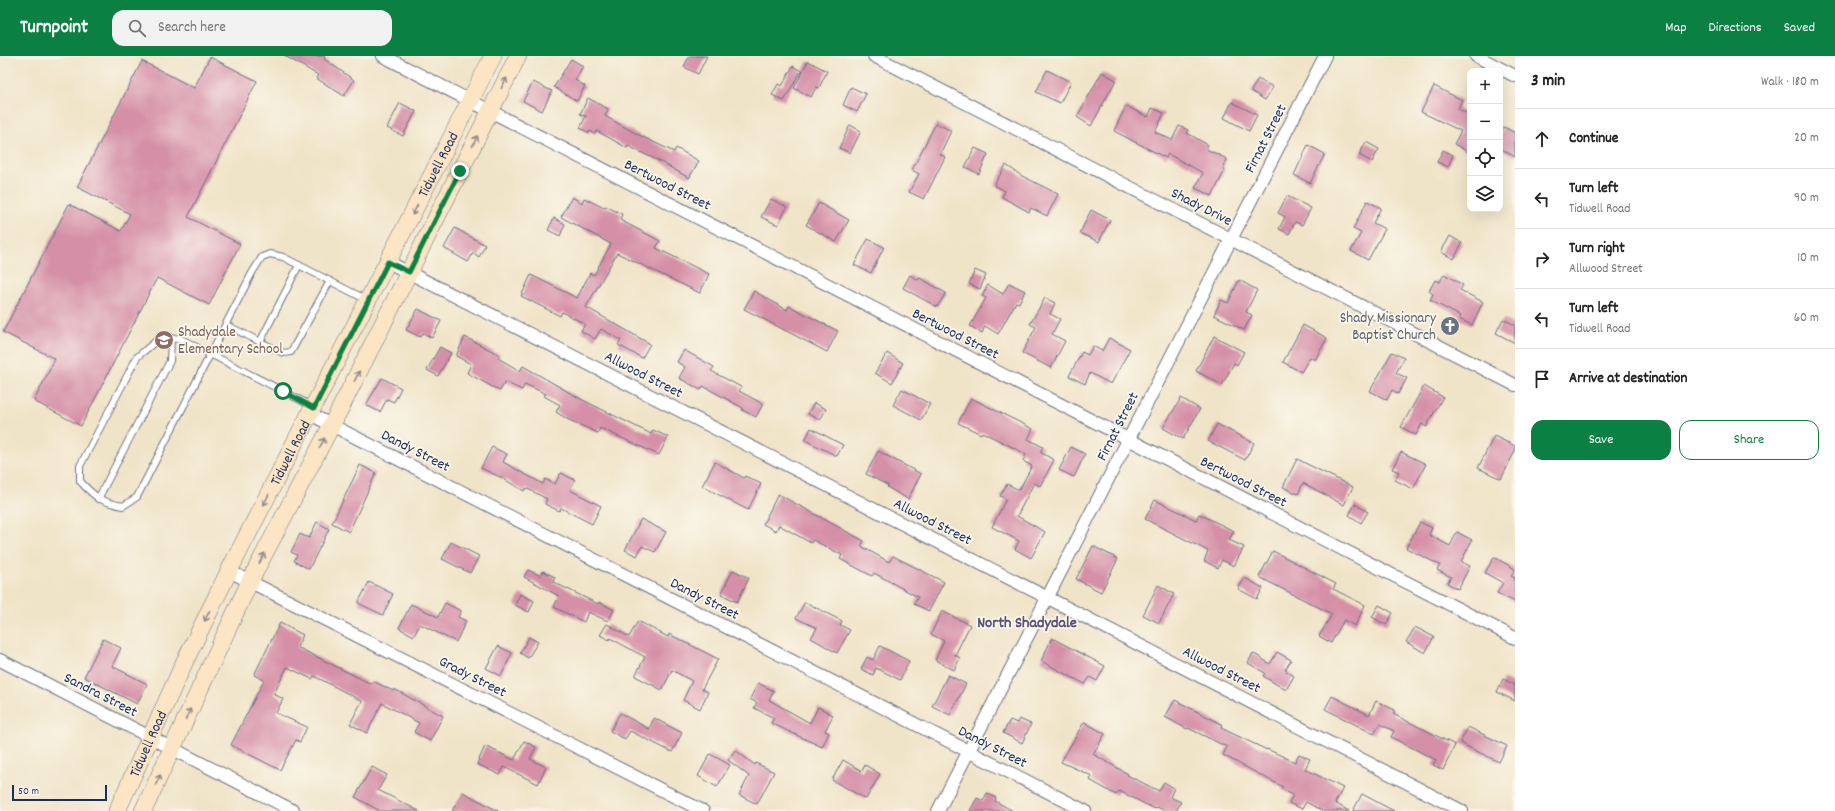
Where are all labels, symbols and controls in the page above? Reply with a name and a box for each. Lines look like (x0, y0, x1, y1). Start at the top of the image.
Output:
search box (112, 10, 392, 46)
text: Turnpoint (20, 15, 88, 42)
icon: search (126, 17, 148, 39)
text: Search here (158, 17, 226, 39)
text: Map (1665, 18, 1687, 38)
text: Directions (1709, 18, 1762, 38)
text: Saved (1784, 18, 1815, 38)
map controls (1467, 68, 1503, 212)
button: + (1467, 68, 1503, 104)
text: 3 min (1531, 70, 1565, 94)
text: Walk · 180 m (1761, 73, 1819, 92)
one-way arrow (501, 77, 508, 89)
street label: Firnat Street (1240, 100, 1294, 177)
button: − (1467, 104, 1503, 140)
icon: ahead (1531, 128, 1553, 150)
text: Continue (1569, 128, 1618, 150)
street label: Tidwell Road (413, 129, 465, 202)
text: 20 m (1794, 129, 1819, 148)
one-way arrow (472, 135, 479, 147)
button: locate (1467, 140, 1503, 176)
street label: Bertwood Street (620, 154, 715, 217)
route end (451, 162, 469, 180)
button: layers (1467, 176, 1503, 212)
text: Turn left (1569, 178, 1618, 200)
street label: Shady Drive (1167, 183, 1236, 233)
icon: left (1531, 188, 1553, 210)
text: 90 m (1794, 189, 1819, 208)
text: Tidwell Road (1569, 200, 1630, 219)
one-way arrow (411, 204, 418, 216)
text: Turn right (1569, 238, 1625, 260)
icon: right (1531, 248, 1553, 270)
text: 10 m (1797, 249, 1819, 268)
text: Allwood Street (1569, 260, 1643, 279)
text: Turn left (1569, 298, 1618, 320)
street label: Bertwood Street (908, 303, 1003, 366)
place label: Shady Missionary Baptist Church (1340, 308, 1437, 347)
icon: left (1531, 308, 1553, 330)
text: 60 m (1794, 309, 1819, 328)
church icon: Shady Missionary Baptist Church (1439, 315, 1461, 337)
text: Tidwell Road (1569, 320, 1630, 339)
place label: Shadydale Elementary School (178, 322, 283, 361)
school or university icon: Shadydale Elementary School (153, 329, 175, 351)
street label: Allwood Street (600, 347, 686, 405)
icon: arrive (1531, 368, 1553, 390)
text: Arrive at destination (1569, 368, 1687, 390)
one-way arrow (353, 370, 361, 382)
route start (274, 382, 292, 400)
street label: Firnat Street (1092, 388, 1146, 465)
street label: Tidwell Road (266, 417, 317, 490)
button: Save (1531, 420, 1671, 460)
button: Share (1679, 420, 1819, 460)
street label: Dandy Street (377, 425, 454, 479)
one-way arrow (319, 437, 326, 449)
street label: Bertwood Street (1196, 451, 1291, 514)
one-way arrow (262, 494, 269, 506)
street label: Allwood Street (889, 494, 975, 552)
one-way arrow (259, 552, 266, 564)
street label: Dandy Street (666, 573, 743, 627)
one-way arrow (203, 609, 210, 621)
district label: North Shadydale (977, 612, 1077, 635)
street label: Allwood Street (1178, 642, 1264, 700)
street label: Grady Street (434, 651, 510, 704)
street label: Sandra Street (59, 668, 141, 724)
street label: Tidwell Road (125, 708, 174, 781)
one-way arrow (185, 708, 192, 720)
street label: Dandy Street (954, 721, 1031, 775)
one-way arrow (155, 774, 162, 786)
scale bar (12, 783, 107, 802)
text: 50 m (18, 784, 39, 800)

